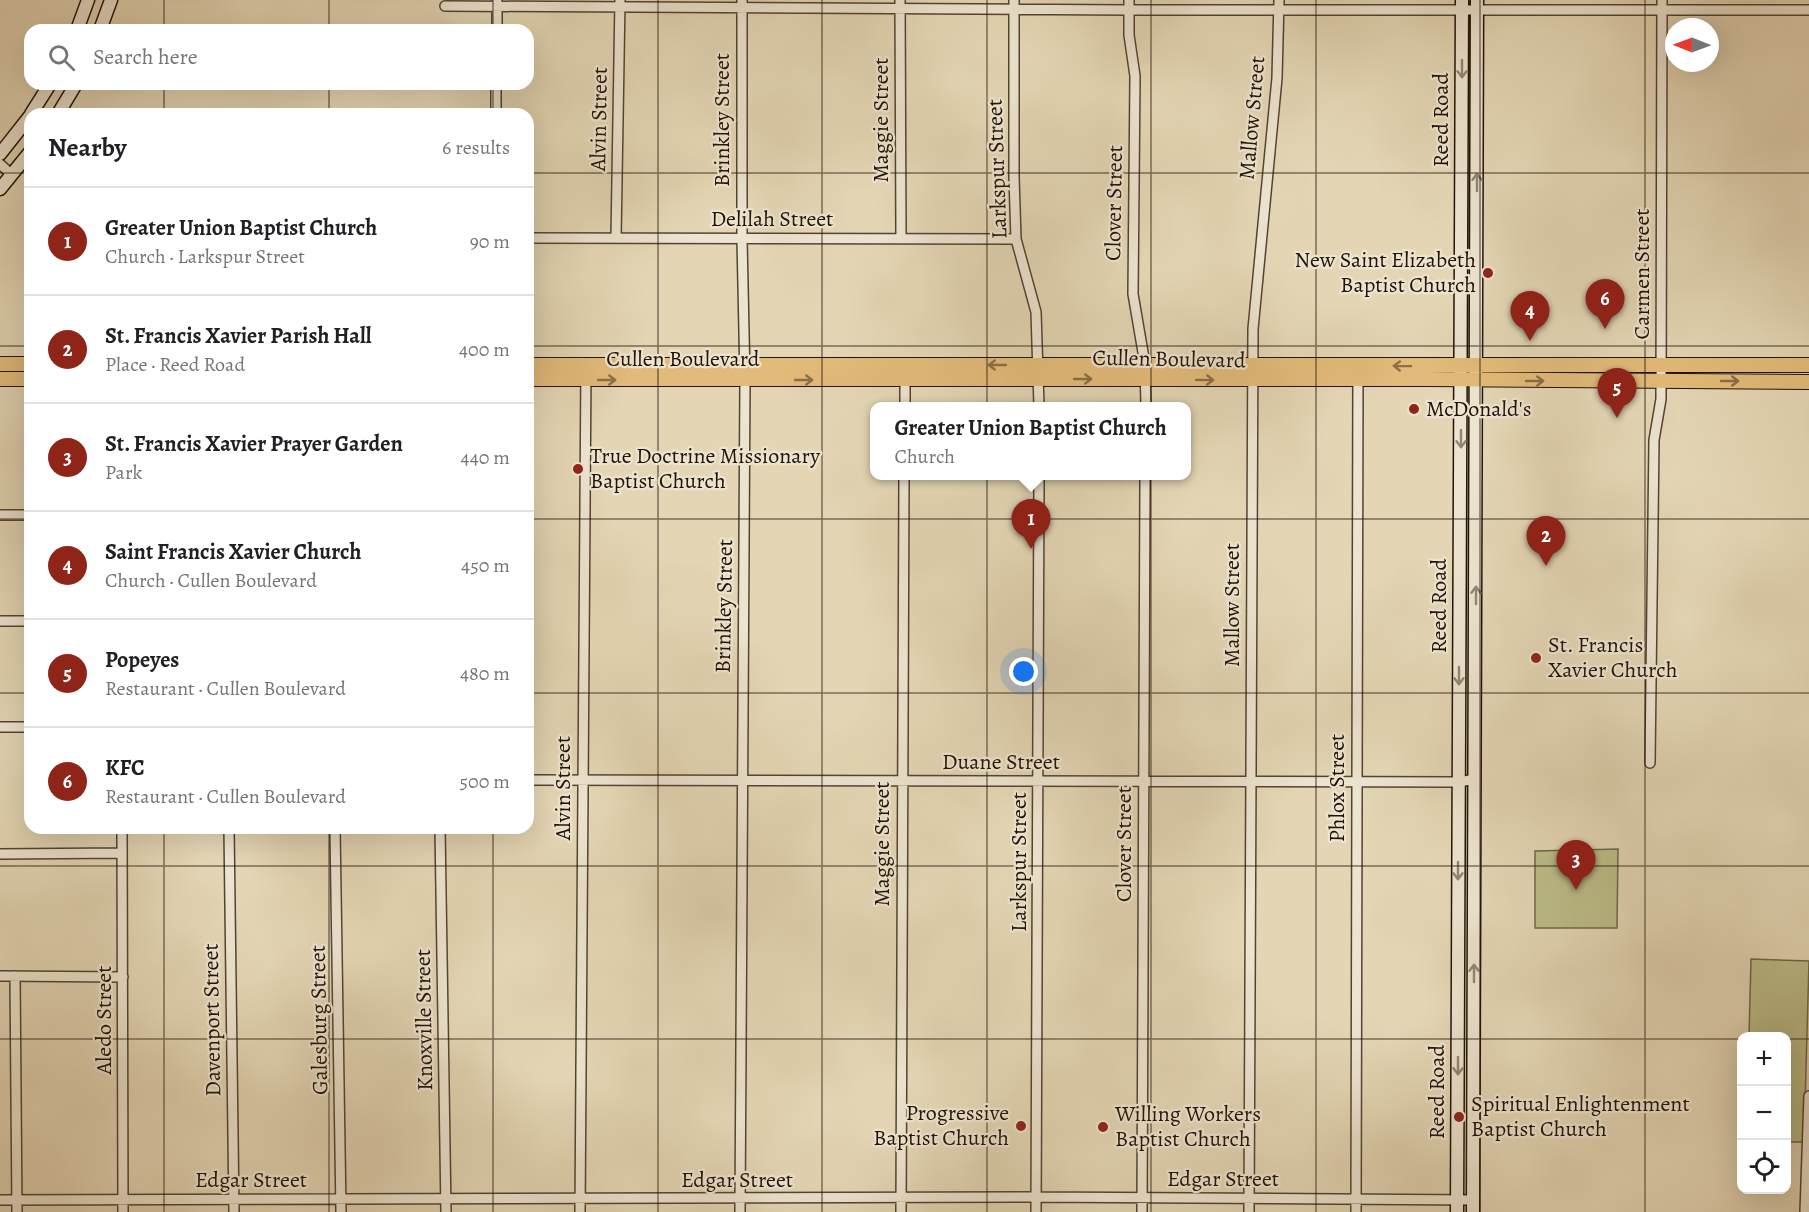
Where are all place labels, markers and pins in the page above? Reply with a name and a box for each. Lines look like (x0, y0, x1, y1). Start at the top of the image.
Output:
place label: New Saint Elizabeth Baptist Church (1295, 245, 1476, 300)
marker: New Saint Elizabeth Baptist Church (1481, 266, 1495, 280)
pin: 6 (1586, 280, 1624, 329)
pin: 4 (1510, 292, 1550, 341)
pin: 5 (1598, 368, 1636, 418)
place label: McDonald's (1426, 394, 1532, 424)
marker: McDonald's (1407, 402, 1421, 416)
place label: True Doctrine Missionary Baptist Church (590, 441, 820, 496)
marker: True Doctrine Missionary Baptist Church (571, 462, 585, 476)
pin: 1 (1012, 500, 1050, 549)
pin: 2 (1526, 516, 1566, 566)
place label: St. Francis Xavier Church (1548, 630, 1678, 685)
marker: St. Francis Xavier Church (1529, 651, 1543, 665)
pin: 3 (1556, 840, 1596, 890)
place label: Spiritual Enlightenment Baptist Church (1471, 1089, 1690, 1144)
place label: Progressive Baptist Church (873, 1098, 1009, 1153)
place label: Willing Workers Baptist Church (1114, 1099, 1261, 1154)
marker: Spiritual Enlightenment Baptist Church (1452, 1110, 1466, 1124)
marker: Progressive Baptist Church (1014, 1119, 1028, 1133)
marker: Willing Workers Baptist Church (1096, 1120, 1110, 1134)

